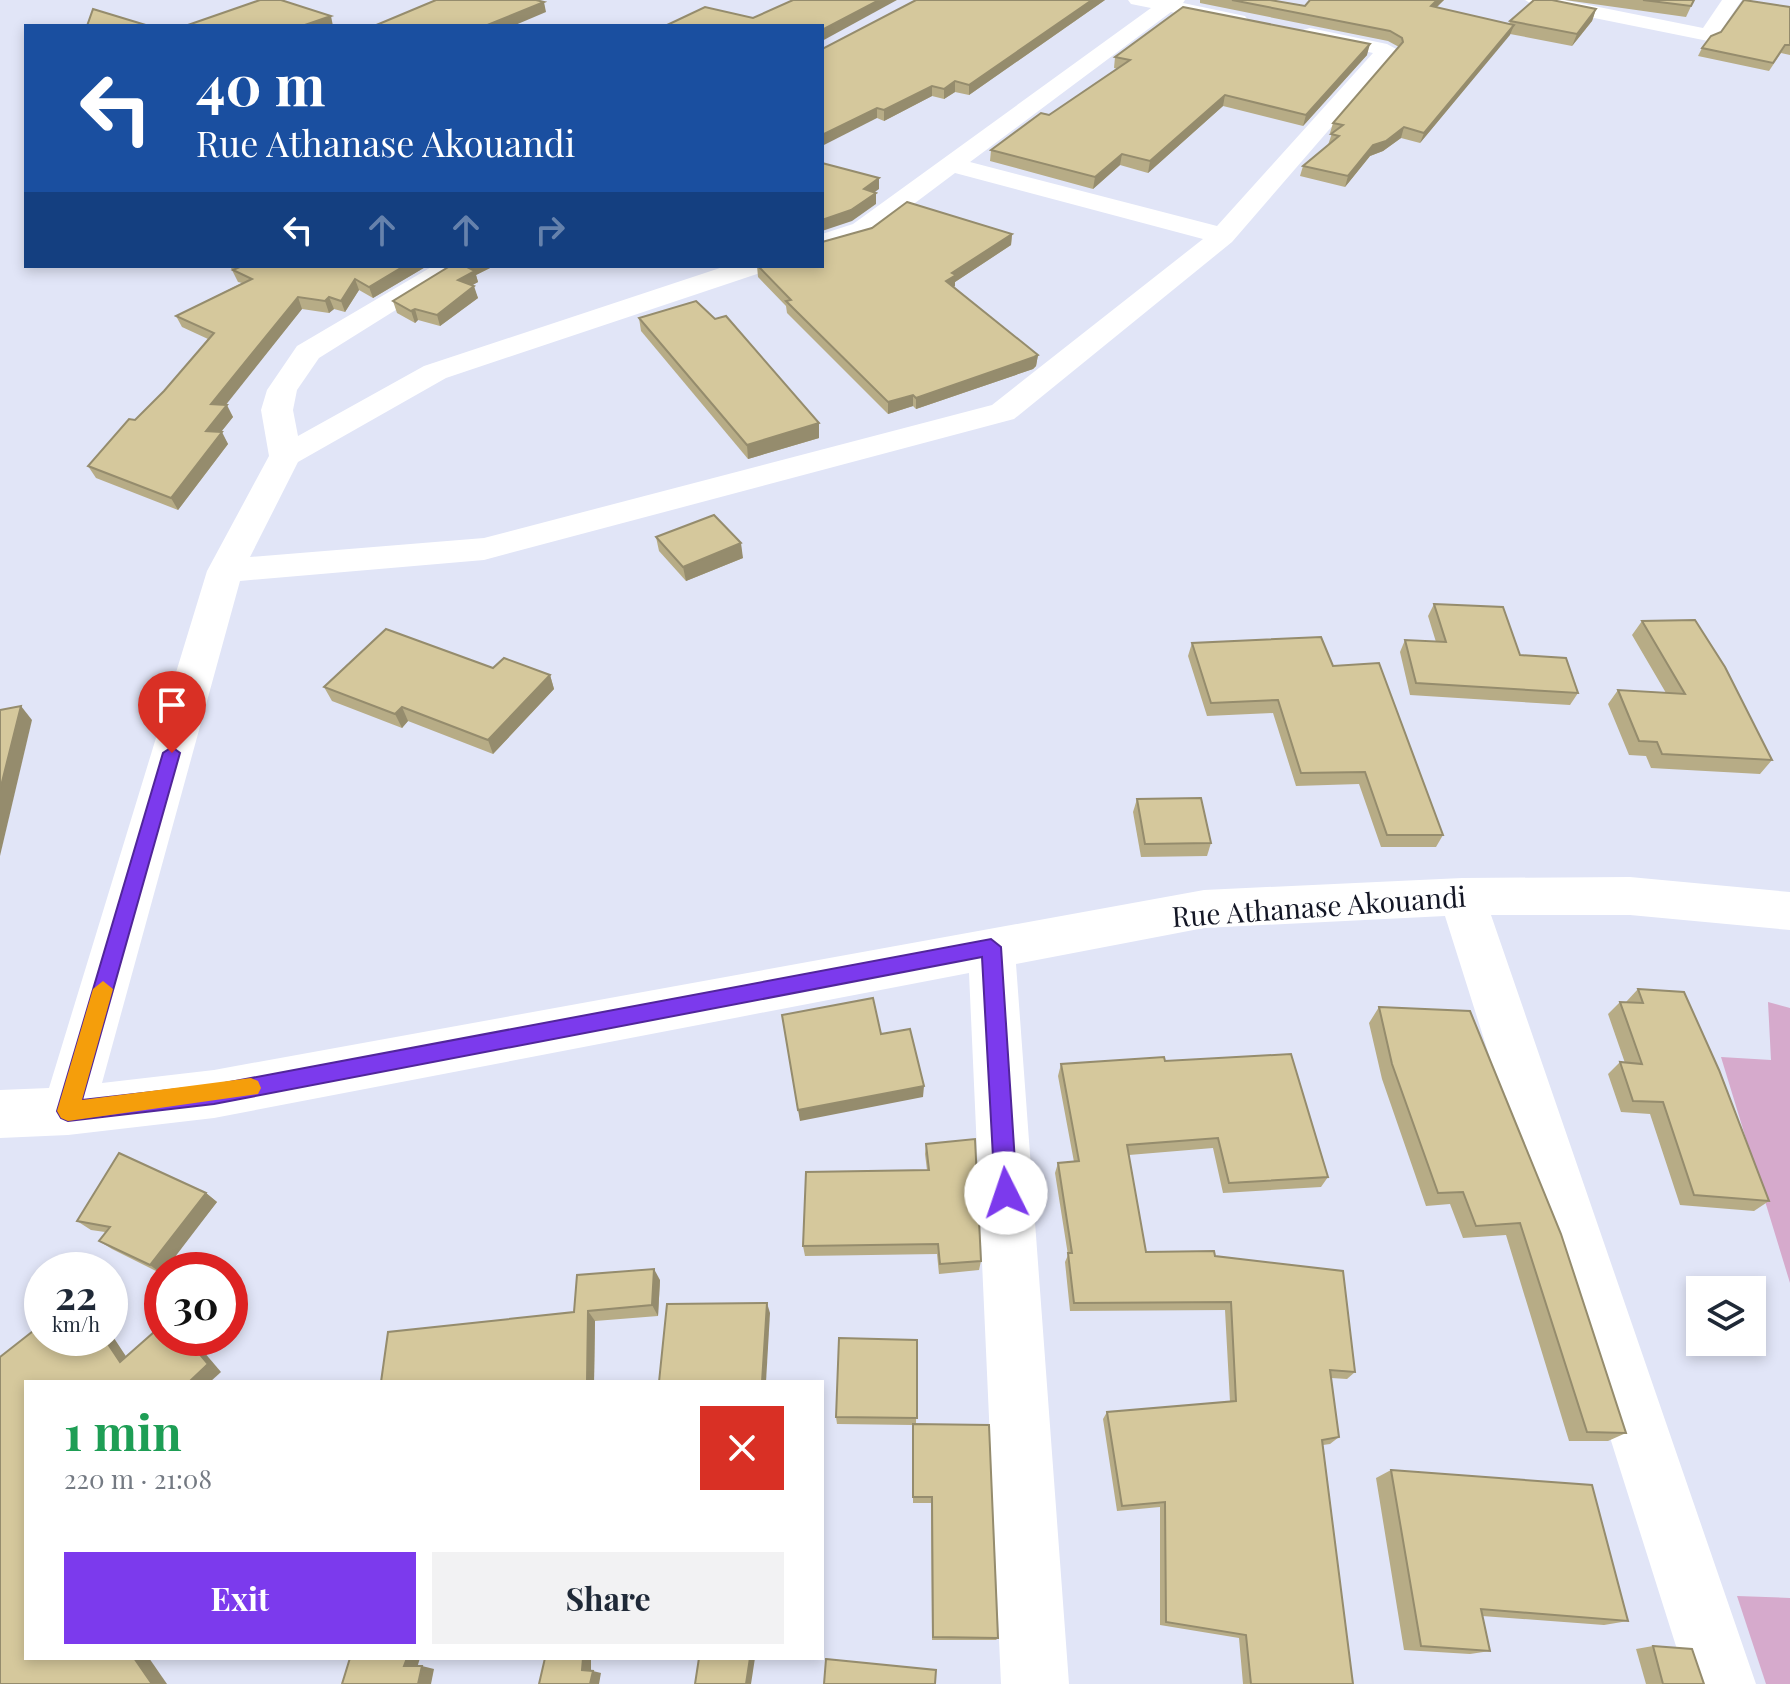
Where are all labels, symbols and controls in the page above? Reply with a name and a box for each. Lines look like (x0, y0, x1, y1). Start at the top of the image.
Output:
text: 40 m (196, 46, 325, 121)
icon: left (64, 56, 168, 160)
text: Rue Athanase Akouandi (196, 118, 575, 166)
icon: left (276, 208, 320, 252)
icon: ahead (360, 208, 404, 252)
icon: ahead (444, 208, 488, 252)
icon: right (528, 208, 572, 252)
pin (138, 671, 206, 753)
icon: arrive (150, 683, 194, 727)
street label: Rue Athanase Akouandi (1170, 877, 1467, 934)
position arrow (964, 1151, 1048, 1235)
speed limit sign: 30 (144, 1252, 248, 1356)
text: 22 (55, 1267, 97, 1320)
map controls (1686, 1276, 1766, 1356)
button: layers (1686, 1276, 1766, 1356)
text: km/h (52, 1310, 100, 1337)
text: 1 min (64, 1399, 182, 1463)
button: close (700, 1406, 784, 1490)
text: 220 m · 21:08 (64, 1461, 212, 1496)
button: Exit (64, 1552, 416, 1644)
button: Share (432, 1552, 784, 1644)

